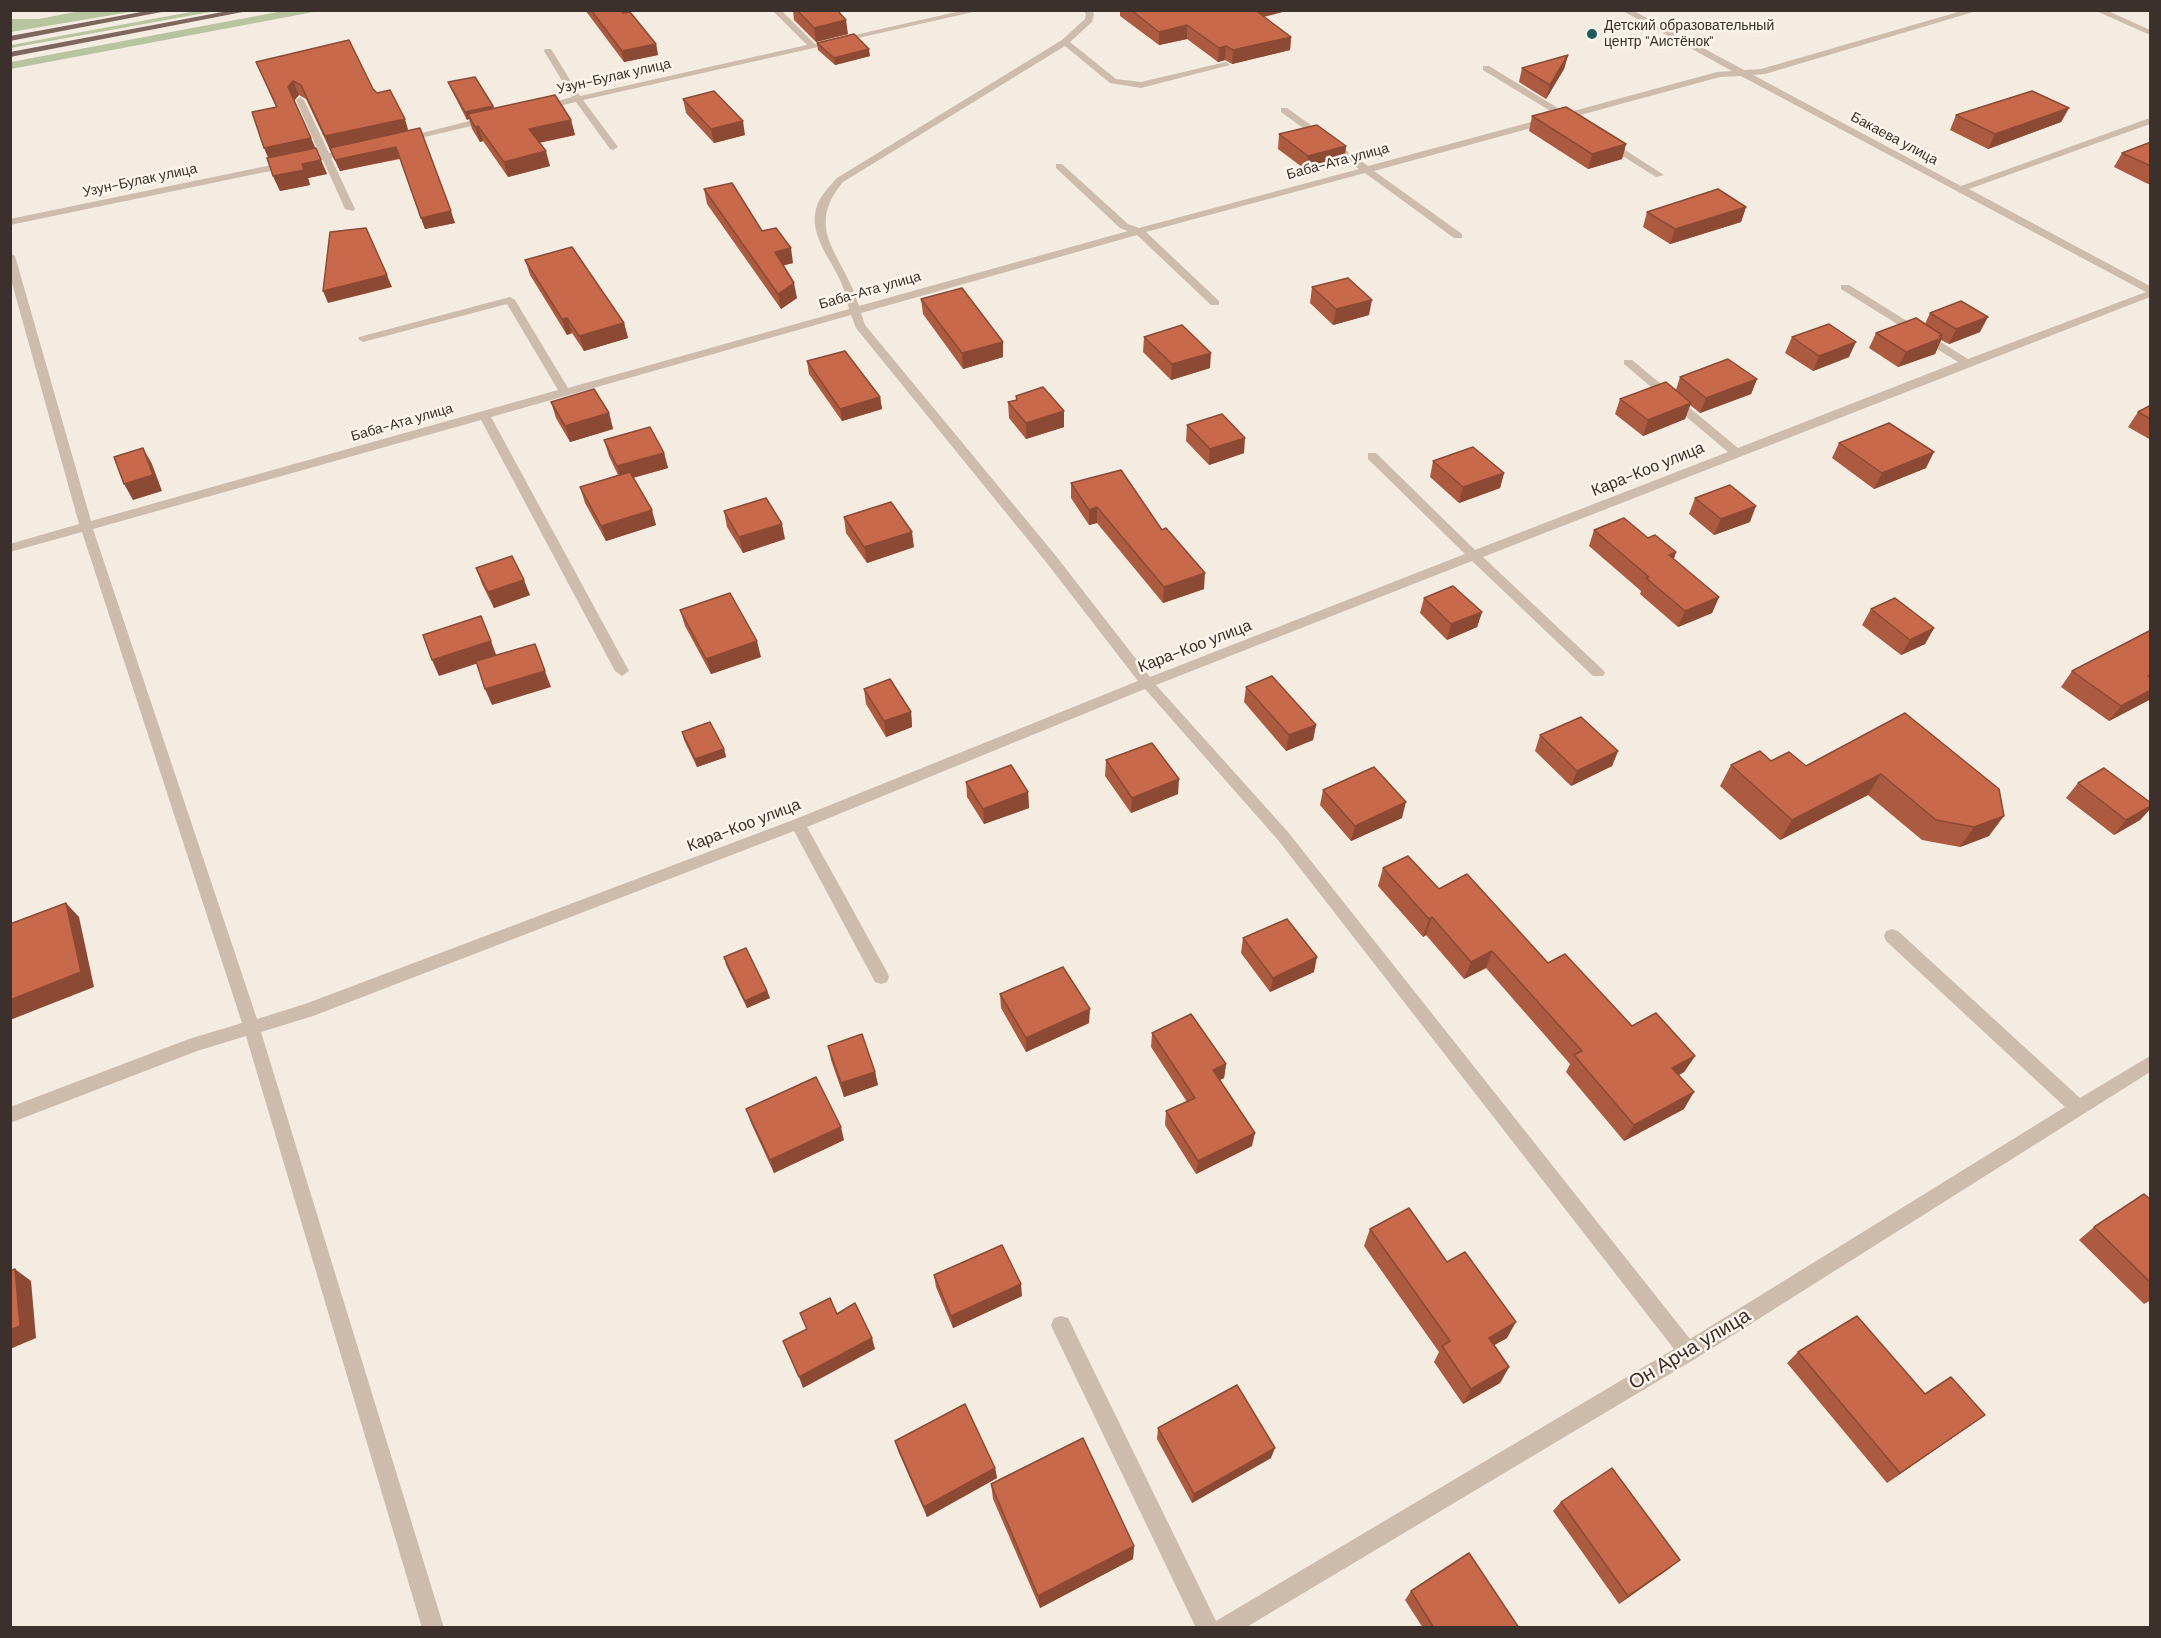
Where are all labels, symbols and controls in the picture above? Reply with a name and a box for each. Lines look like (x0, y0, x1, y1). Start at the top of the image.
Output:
place label: Детский образовательный центр "Аистёнок" (1604, 18, 1774, 50)
marker: Детский образовательный центр "Аистёнок" (1585, 27, 1599, 41)
street label: Узун-Булак улица (555, 56, 673, 98)
street label: Бакаева улица (1848, 109, 1940, 169)
street label: Баба-Ата улица (1285, 140, 1391, 184)
street label: Узун-Булак улица (81, 161, 199, 201)
street label: Баба-Ата улица (817, 268, 923, 314)
street label: Баба-Ата улица (349, 400, 455, 446)
street label: Кара-Коо улица (1589, 439, 1707, 501)
street label: Кара-Коо улица (1136, 617, 1254, 677)
street label: Кара-Коо улица (685, 796, 803, 856)
street label: Он Арча улица (1625, 1304, 1755, 1396)

